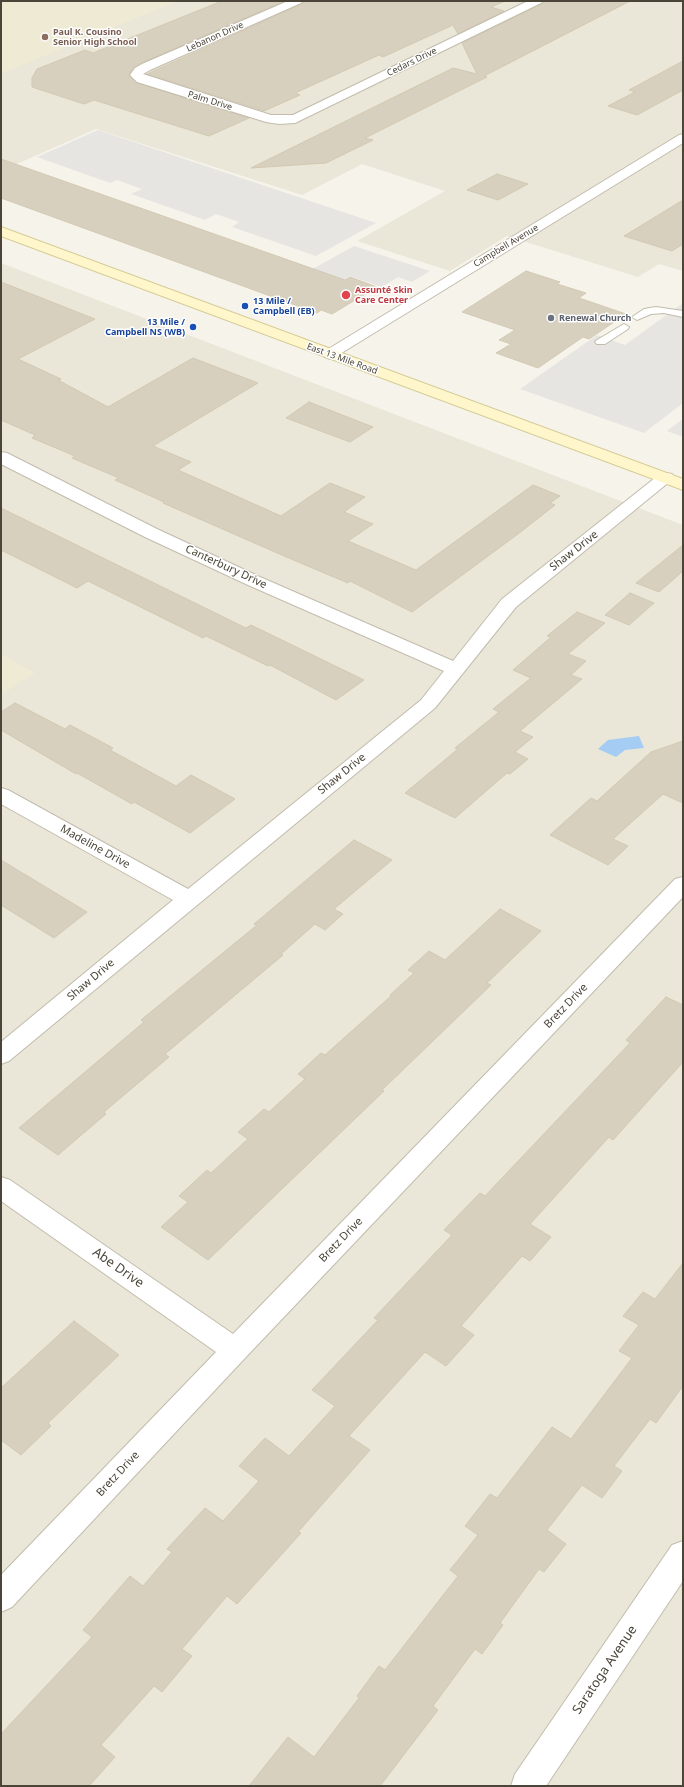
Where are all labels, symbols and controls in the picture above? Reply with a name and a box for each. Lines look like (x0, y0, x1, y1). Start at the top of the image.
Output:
street label: Lebanon Drive (185, 20, 245, 54)
place label: Paul K. Cousino Senior High School (53, 27, 137, 48)
marker: Paul K. Cousino Senior High School (40, 32, 50, 42)
street label: Cedars Drive (385, 45, 439, 79)
street label: Palm Drive (187, 89, 233, 113)
street label: Campbell Avenue (472, 222, 540, 270)
place label: Assunté Skin Care Center (355, 285, 413, 306)
marker: Assunté Skin Care Center (340, 289, 352, 301)
place label: 13 Mile / Campbell (EB) (253, 296, 315, 317)
marker: 13 Mile / Campbell (EB) (240, 301, 250, 311)
marker: Renewal Church (546, 313, 556, 323)
place label: Renewal Church (559, 313, 631, 323)
place label: 13 Mile / Campbell NS (WB) (105, 317, 185, 338)
marker: 13 Mile / Campbell NS (WB) (188, 322, 198, 332)
street label: East 13 Mile Road (305, 341, 379, 377)
street label: Shaw Drive (547, 528, 601, 574)
street label: Canterbury Drive (183, 542, 269, 592)
street label: Shaw Drive (315, 751, 369, 797)
street label: Madeline Drive (58, 822, 132, 872)
street label: Shaw Drive (65, 956, 117, 1004)
street label: Bretz Drive (541, 981, 591, 1031)
street label: Bretz Drive (316, 1215, 366, 1265)
street label: Abe Drive (89, 1245, 147, 1291)
street label: Bretz Drive (94, 1449, 142, 1499)
street label: Saratoga Avenue (570, 1623, 640, 1717)

